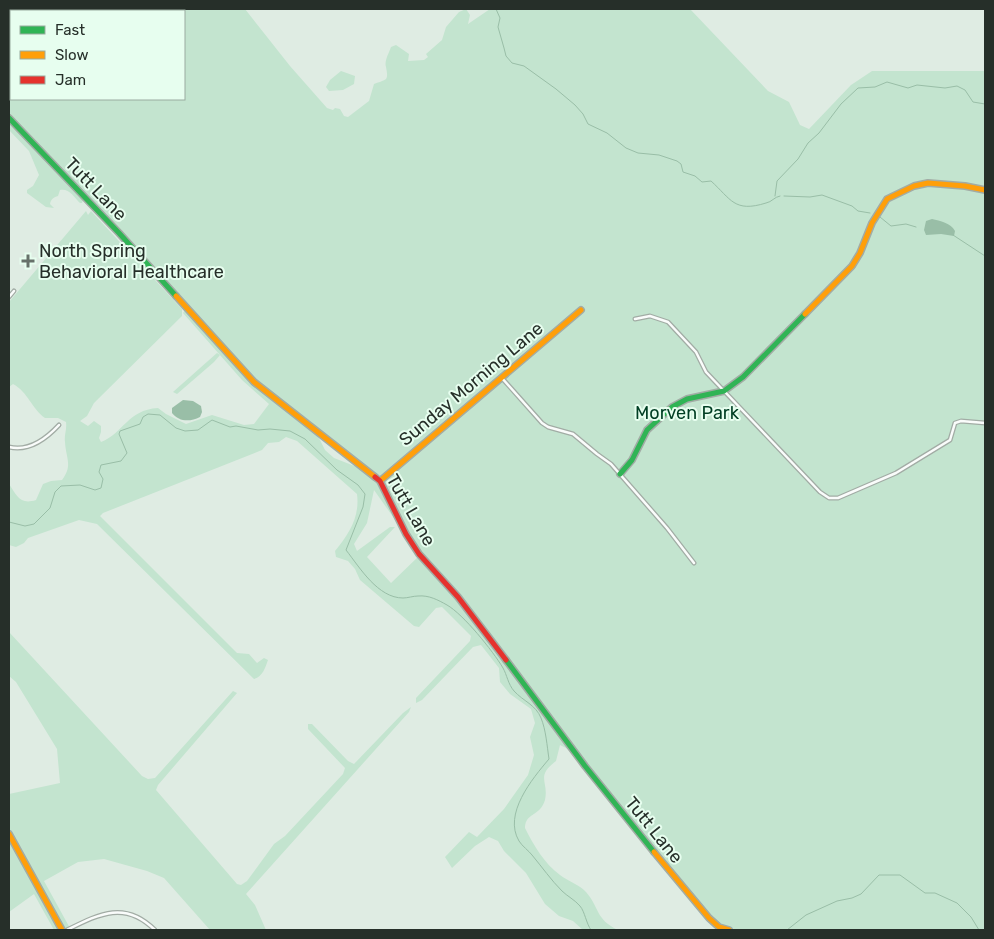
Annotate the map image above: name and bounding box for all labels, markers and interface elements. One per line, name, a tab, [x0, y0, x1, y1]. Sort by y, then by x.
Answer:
legend	[10, 10, 185, 100]
text: Fast	[55, 21, 85, 39]
text: Slow	[55, 46, 88, 64]
text: Jam	[55, 71, 86, 89]
street label: Tutt Lane	[61, 153, 131, 225]
place label: North Spring Behavioral Healthcare	[39, 240, 224, 283]
marker: North Spring Behavioral Healthcare	[21, 254, 35, 268]
street label: Sunday Morning Lane	[395, 317, 547, 451]
park label: Morven Park	[635, 402, 740, 424]
street label: Tutt Lane	[382, 470, 440, 550]
street label: Tutt Lane	[620, 792, 688, 868]

